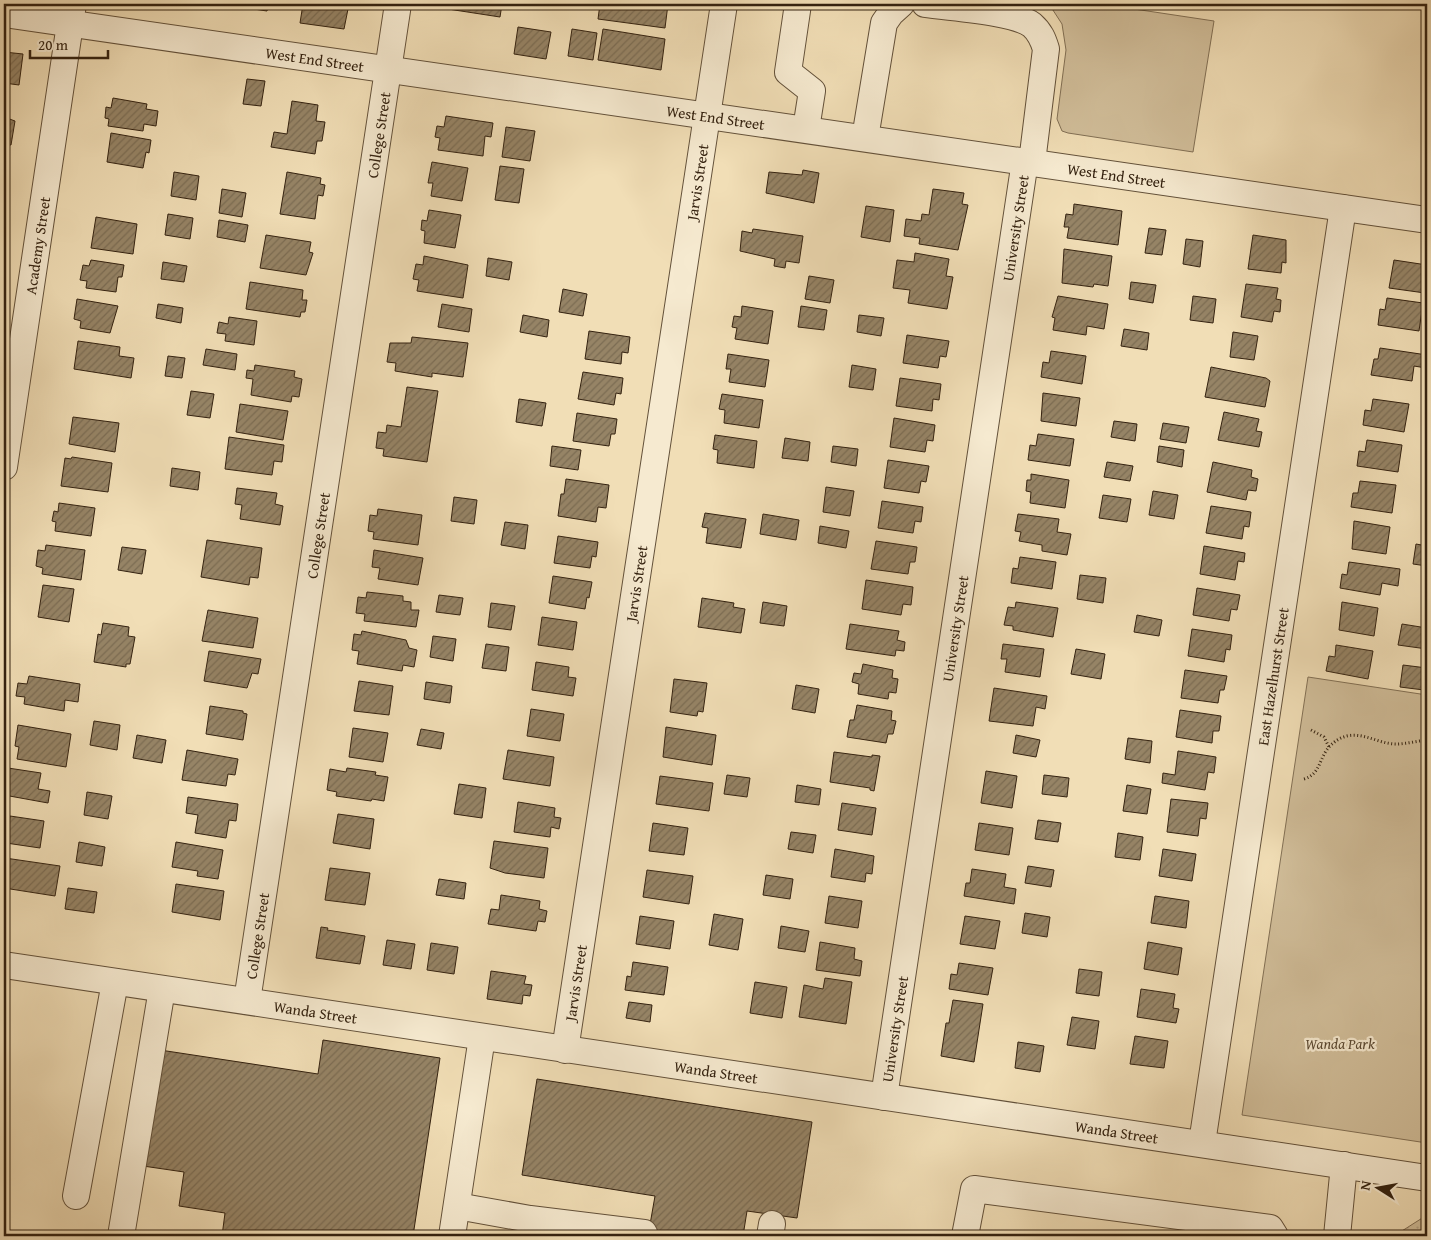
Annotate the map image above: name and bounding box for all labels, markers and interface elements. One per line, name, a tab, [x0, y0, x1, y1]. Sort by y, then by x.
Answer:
scale bar	[30, 28, 108, 60]
text: 20 m	[38, 34, 69, 55]
street label: West End Street	[264, 41, 366, 77]
street label: College Street	[361, 90, 395, 180]
street label: West End Street	[665, 100, 767, 135]
street label: Jarvis Street	[680, 142, 713, 224]
street label: West End Street	[1066, 158, 1168, 193]
street label: University Street	[997, 173, 1033, 282]
street label: Academy Street	[19, 194, 55, 296]
street label: College Street	[301, 490, 335, 580]
street label: Jarvis Street	[619, 543, 652, 625]
street label: University Street	[936, 573, 973, 683]
street label: East Hazelhurst Street	[1252, 605, 1293, 747]
street label: College Street	[240, 890, 274, 980]
street label: Jarvis Street	[559, 942, 591, 1024]
street label: University Street	[876, 974, 913, 1083]
street label: Wanda Street	[272, 995, 359, 1028]
park label: Wanda Park	[1305, 1033, 1375, 1054]
street label: Wanda Street	[673, 1055, 760, 1088]
street label: Wanda Street	[1073, 1115, 1160, 1148]
north arrow	[1354, 1162, 1404, 1212]
text: N	[1355, 1178, 1376, 1192]

